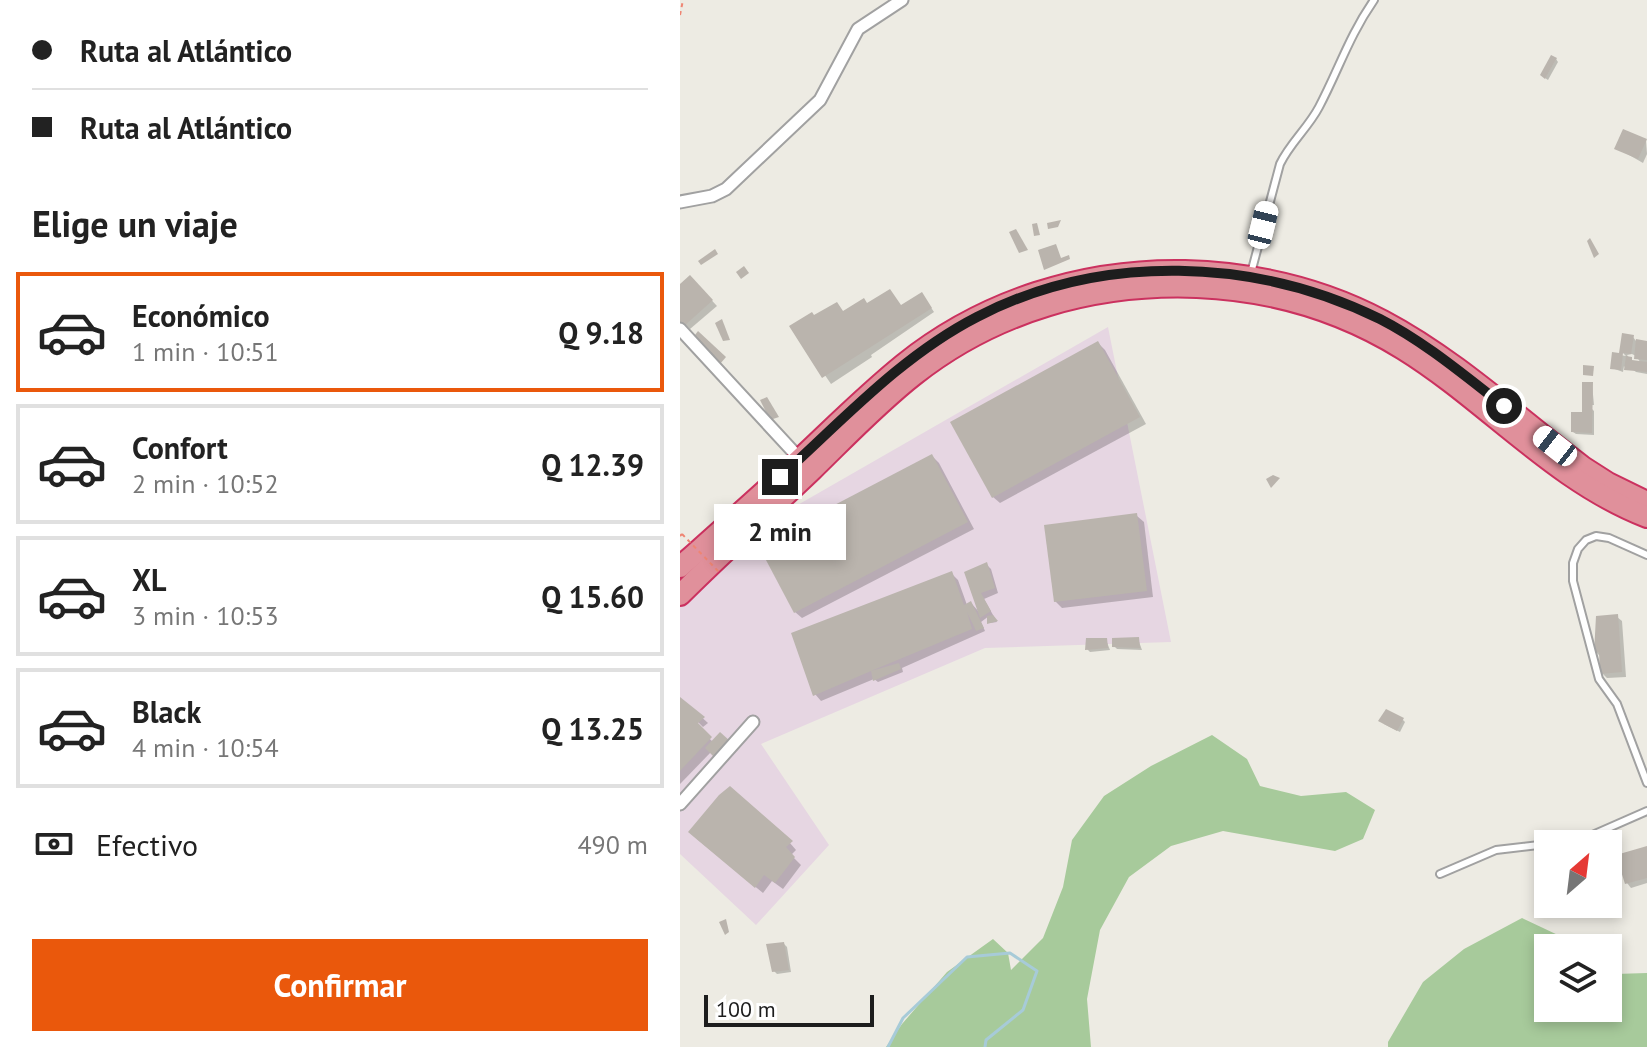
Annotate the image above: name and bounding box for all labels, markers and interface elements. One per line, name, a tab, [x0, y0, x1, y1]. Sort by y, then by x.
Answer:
text: Ruta al Atlántico	[80, 31, 292, 70]
text: Ruta al Atlántico	[80, 108, 292, 147]
car	[1246, 199, 1280, 251]
text: Elige un viaje	[32, 200, 238, 247]
icon: car	[36, 296, 108, 368]
text: Económico	[132, 296, 270, 335]
text: Q 9.18	[558, 313, 644, 352]
text: 1 min · 10:51	[132, 335, 279, 368]
route start	[1486, 388, 1522, 424]
car	[1529, 422, 1581, 470]
icon: car	[36, 428, 108, 500]
text: Confort	[132, 428, 228, 467]
text: Q 12.39	[541, 445, 644, 484]
route end	[762, 459, 798, 495]
text: 2 min · 10:52	[132, 467, 279, 500]
callout: 2 min	[714, 505, 846, 561]
text: 2 min	[748, 515, 812, 548]
icon: car	[36, 560, 108, 632]
text: XL	[132, 560, 166, 599]
text: Q 15.60	[541, 577, 644, 616]
text: 3 min · 10:53	[132, 599, 279, 632]
icon: car	[36, 692, 108, 764]
text: Black	[132, 692, 201, 731]
text: Q 13.25	[541, 709, 644, 748]
text: 4 min · 10:54	[132, 731, 279, 764]
icon: cash	[32, 822, 76, 866]
text: Efectivo	[96, 825, 198, 864]
text: 490 m	[577, 828, 648, 861]
north arrow	[1534, 830, 1622, 918]
map controls	[1534, 830, 1622, 1022]
button: layers	[1534, 934, 1622, 1022]
button: Confirmar	[32, 939, 648, 1031]
scale bar	[704, 991, 874, 1027]
text: 100 m	[716, 995, 776, 1023]

